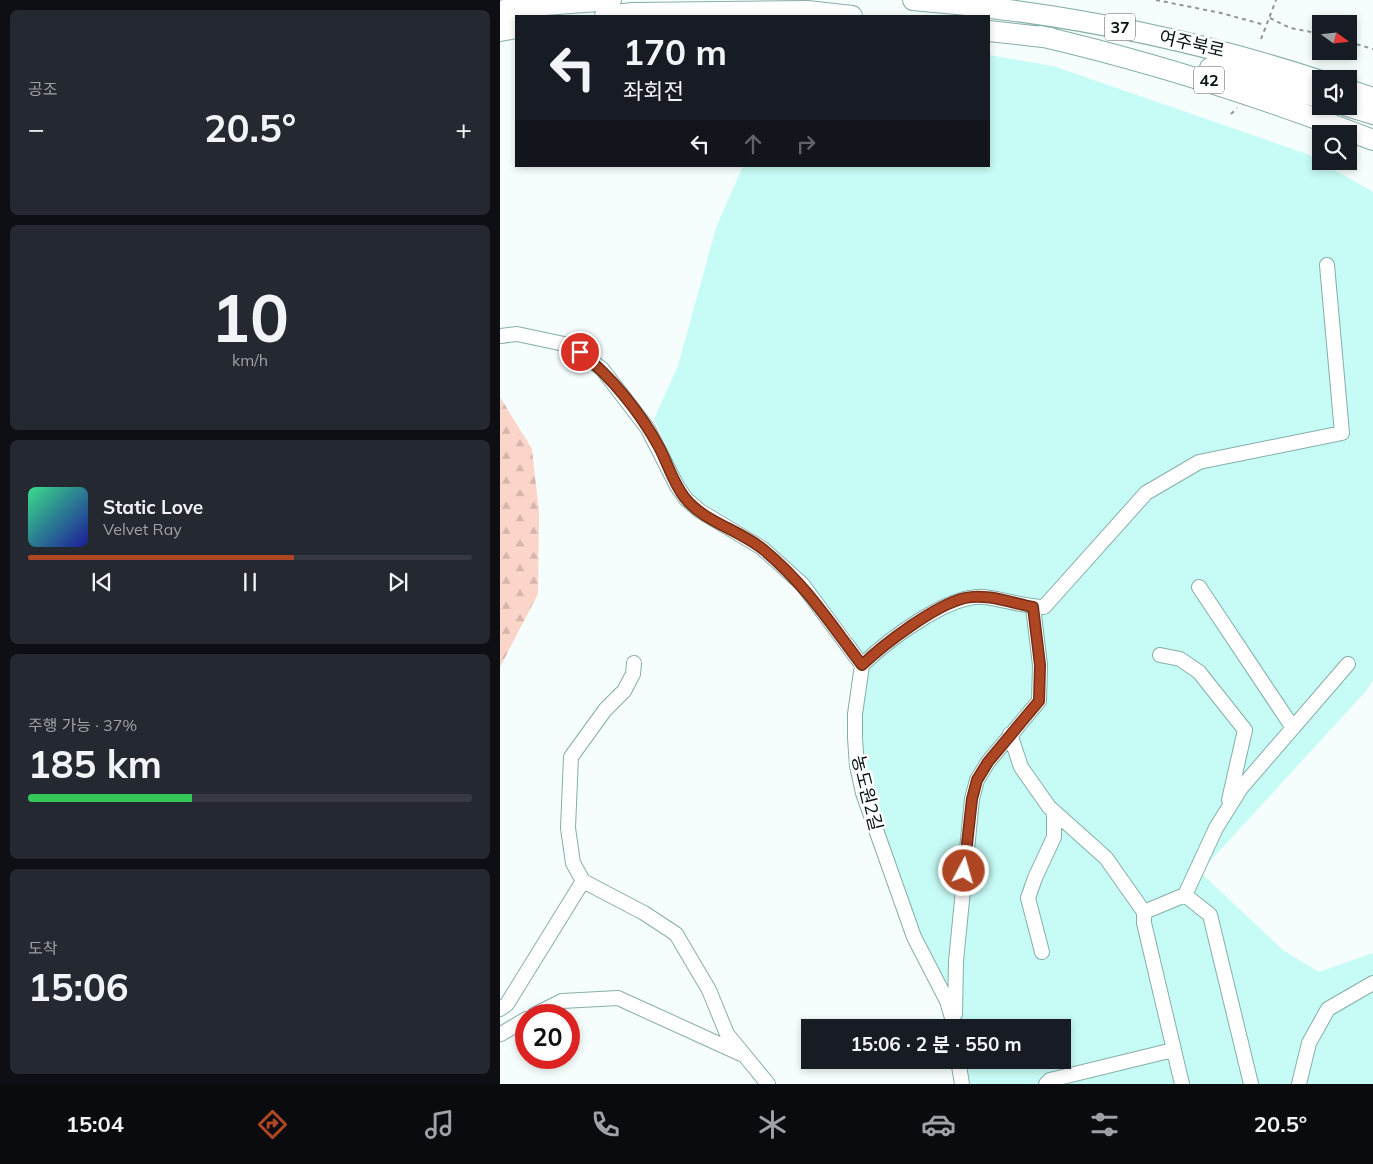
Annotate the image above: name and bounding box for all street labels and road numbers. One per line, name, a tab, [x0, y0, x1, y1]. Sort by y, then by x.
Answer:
road number: 37	[1105, 14, 1135, 41]
street label: 여주북로	[1157, 25, 1227, 62]
road number: 42	[1194, 66, 1224, 94]
street label: 농도원2길	[847, 753, 888, 833]

